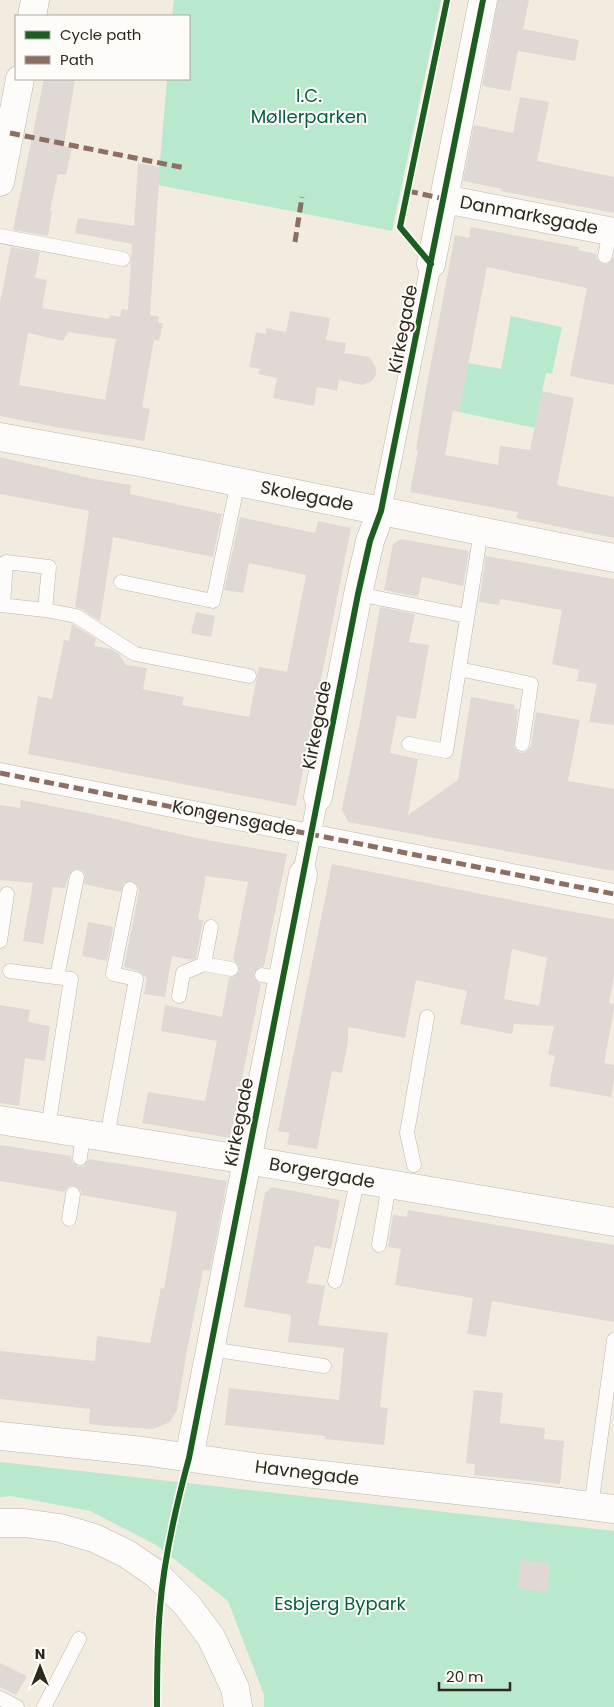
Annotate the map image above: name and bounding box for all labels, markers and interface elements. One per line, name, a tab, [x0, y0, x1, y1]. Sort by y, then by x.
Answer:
legend	[15, 15, 190, 80]
text: Cycle path	[60, 24, 141, 45]
text: Path	[60, 49, 94, 70]
park label: I.C. Møllerparken	[251, 83, 367, 129]
street label: Danmarksgade	[458, 189, 600, 240]
street label: Kirkegade	[382, 282, 423, 375]
street label: Skolegade	[258, 474, 356, 517]
street label: Kirkegade	[296, 678, 337, 771]
street label: Kongensgade	[170, 793, 298, 842]
street label: Kirkegade	[218, 1075, 259, 1168]
street label: Borgergade	[267, 1151, 377, 1194]
street label: Havnegade	[253, 1454, 361, 1491]
park label: Esbjerg Bypark	[274, 1591, 407, 1616]
north arrow	[15, 1642, 65, 1692]
text: N	[35, 1644, 45, 1664]
scale bar	[439, 1660, 510, 1692]
text: 20 m	[446, 1666, 484, 1687]

